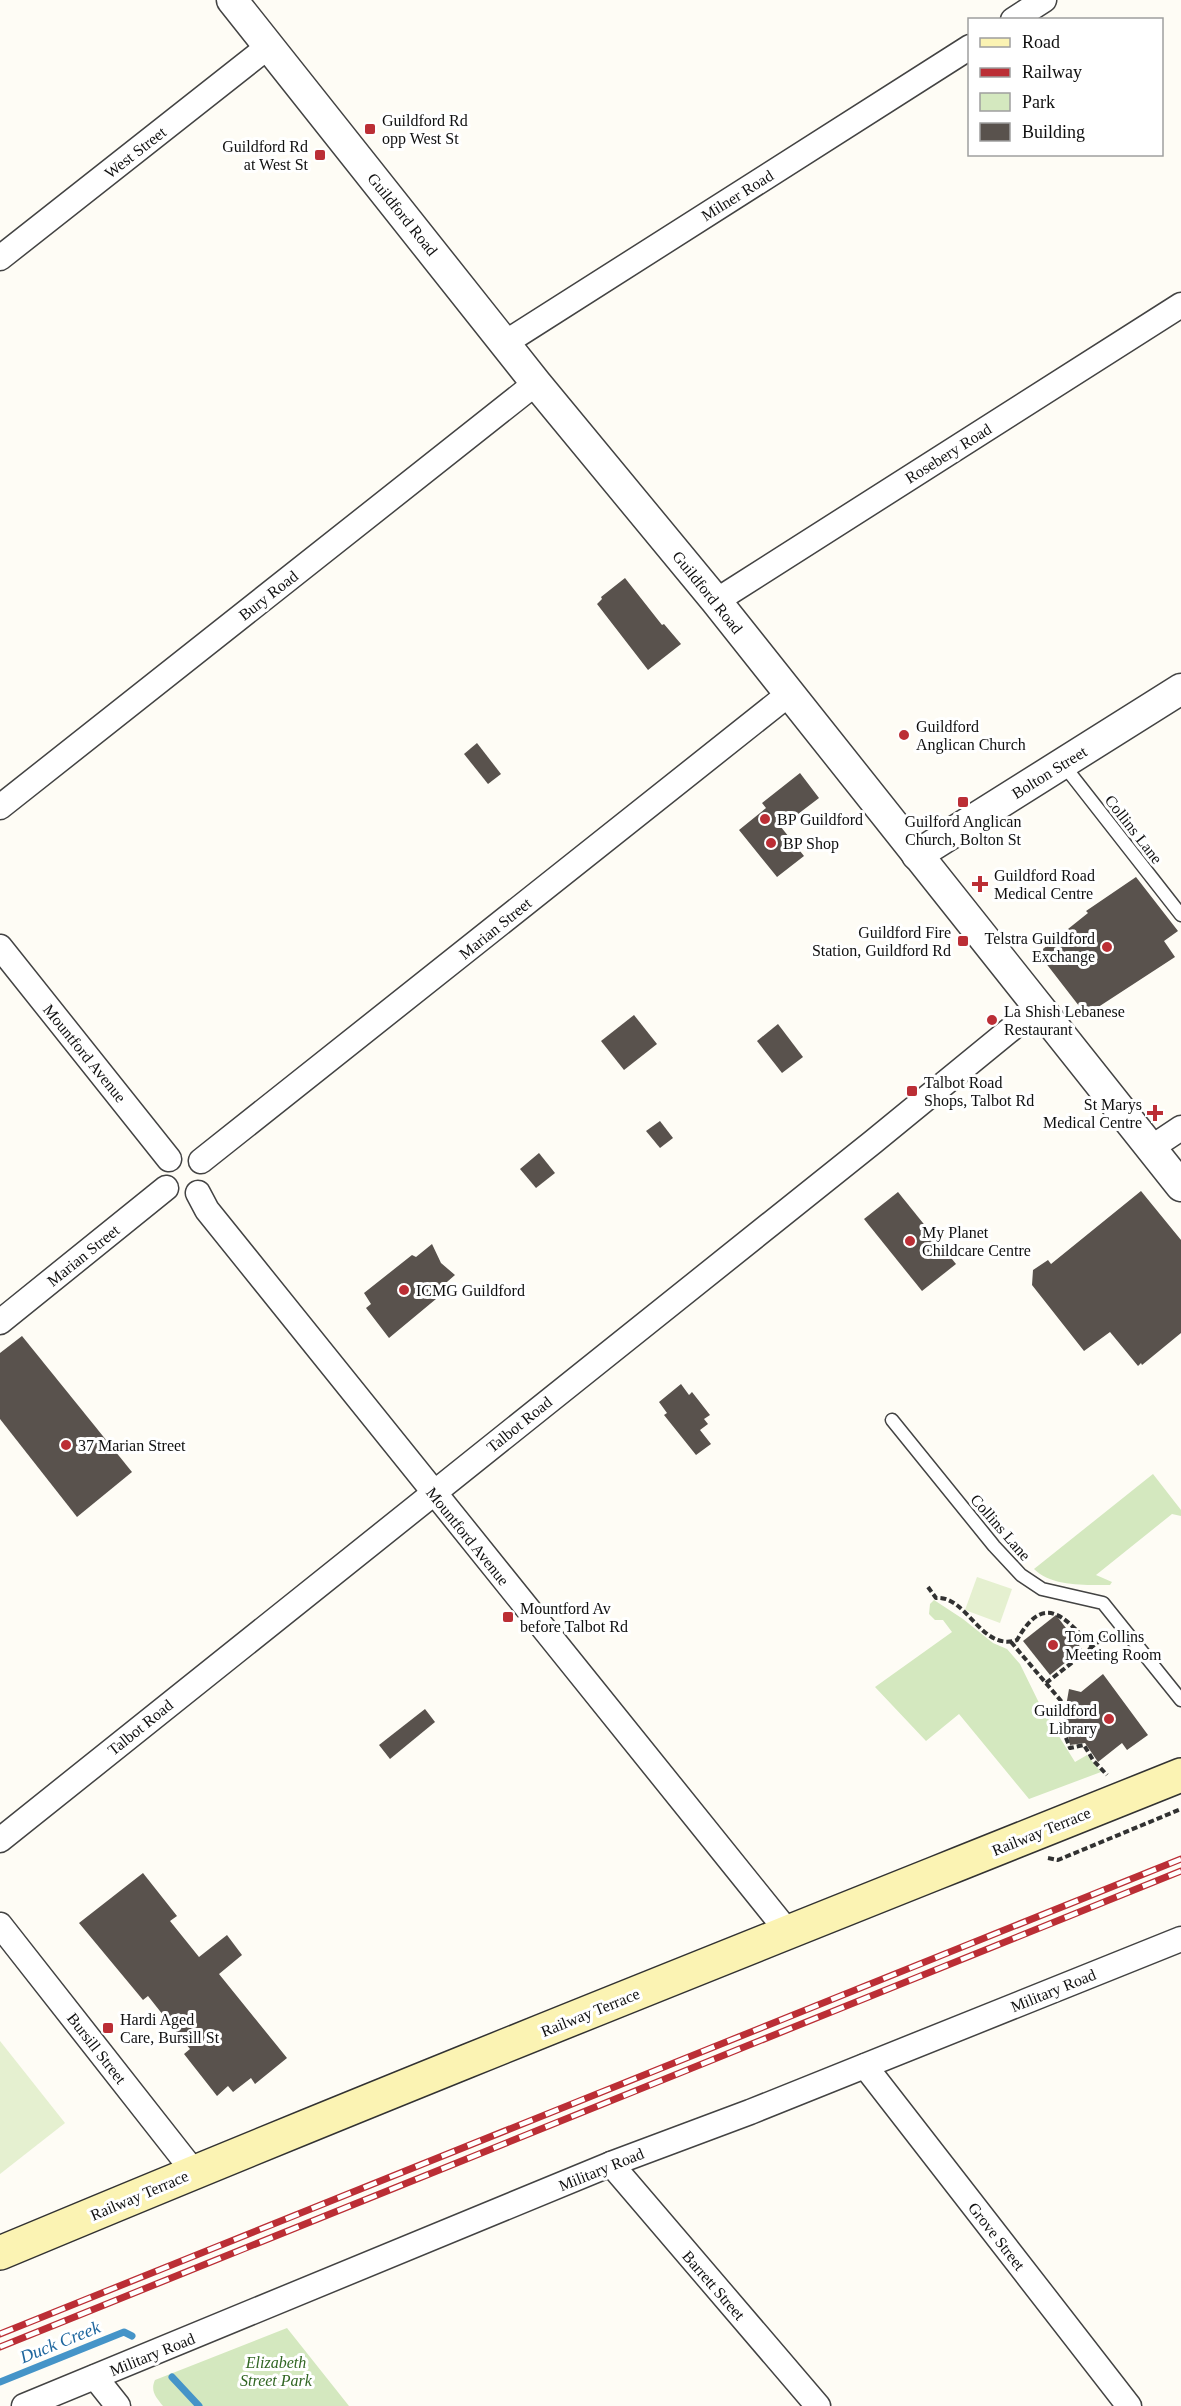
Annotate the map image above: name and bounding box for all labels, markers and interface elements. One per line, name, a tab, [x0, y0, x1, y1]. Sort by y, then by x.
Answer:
legend	[968, 18, 1163, 156]
text: Road	[1022, 32, 1060, 52]
text: Railway	[1022, 62, 1082, 82]
text: Park	[1022, 92, 1055, 112]
place label: Guildford Rd opp West St	[382, 112, 468, 148]
marker: Guildford Rd opp West St	[363, 122, 377, 136]
text: Building	[1022, 122, 1085, 142]
street label: West Street	[101, 123, 170, 182]
place label: Guildford Rd at West St	[222, 138, 309, 173]
marker: Guildford Rd at West St	[313, 148, 327, 162]
street label: Milner Road	[698, 167, 776, 224]
street label: Guildford Road	[364, 170, 441, 259]
street label: Rosebery Road	[902, 420, 995, 488]
street label: Guildford Road	[669, 548, 746, 637]
street label: Bury Road	[236, 567, 302, 624]
place label: Guildford Anglican Church	[916, 718, 1026, 754]
marker: Guildford Anglican Church	[897, 728, 911, 742]
street label: Bolton Street	[1009, 742, 1090, 802]
street label: Collins Lane	[1102, 792, 1166, 867]
marker: Guilford Anglican Church, Bolton St	[956, 795, 970, 809]
place label: BP Guildford	[777, 811, 863, 828]
marker: BP Guildford	[758, 812, 772, 826]
place label: Guilford Anglican Church, Bolton St	[905, 813, 1022, 848]
place label: BP Shop	[783, 835, 839, 853]
marker: BP Shop	[764, 836, 778, 850]
place label: Guildford Road Medical Centre	[994, 867, 1095, 902]
marker: Guildford Road Medical Centre	[971, 875, 989, 893]
street label: Marian Street	[456, 894, 535, 963]
place label: Guildford Fire Station, Guildford Rd	[812, 924, 951, 959]
place label: Telstra Guildford Exchange	[985, 930, 1095, 966]
marker: Guildford Fire Station, Guildford Rd	[956, 934, 970, 948]
marker: Telstra Guildford Exchange	[1100, 940, 1114, 954]
street label: Mountford Avenue	[40, 1001, 129, 1106]
place label: La Shish Lebanese Restaurant	[1004, 1003, 1125, 1038]
marker: La Shish Lebanese Restaurant	[985, 1013, 999, 1027]
place label: Talbot Road Shops, Talbot Rd	[924, 1074, 1034, 1110]
marker: Talbot Road Shops, Talbot Rd	[905, 1084, 919, 1098]
place label: St Marys Medical Centre	[1043, 1096, 1142, 1131]
marker: St Marys Medical Centre	[1146, 1104, 1164, 1122]
street label: Marian Street	[44, 1221, 123, 1290]
place label: My Planet Childcare Centre	[922, 1224, 1031, 1259]
marker: My Planet Childcare Centre	[903, 1234, 917, 1248]
place label: ICMG Guildford	[416, 1282, 525, 1299]
marker: ICMG Guildford	[397, 1283, 411, 1297]
street label: Talbot Road	[483, 1393, 555, 1456]
place label: 37 Marian Street	[78, 1437, 186, 1454]
marker: 37 Marian Street	[59, 1438, 73, 1452]
street label: Mountford Avenue	[423, 1484, 512, 1589]
street label: Collins Lane	[967, 1491, 1034, 1564]
place label: Mountford Av before Talbot Rd	[520, 1600, 628, 1635]
marker: Mountford Av before Talbot Rd	[501, 1610, 515, 1624]
place label: Tom Collins Meeting Room	[1065, 1628, 1162, 1664]
marker: Tom Collins Meeting Room	[1046, 1638, 1060, 1652]
street label: Talbot Road	[104, 1696, 176, 1759]
place label: Guildford Library	[1034, 1702, 1097, 1738]
marker: Guildford Library	[1102, 1712, 1116, 1726]
street label: Railway Terrace	[989, 1804, 1093, 1860]
street label: Military Road	[1008, 1966, 1099, 2016]
street label: Railway Terrace	[538, 1985, 642, 2041]
street label: Bursill Street	[64, 2010, 130, 2087]
place label: Hardi Aged Care, Bursill St	[120, 2011, 220, 2046]
marker: Hardi Aged Care, Bursill St	[101, 2021, 115, 2035]
street label: Military Road	[556, 2145, 647, 2195]
street label: Railway Terrace	[88, 2167, 191, 2225]
street label: Grove Street	[965, 2199, 1029, 2274]
street label: Barrett Street	[679, 2247, 749, 2324]
water label: Duck Creek	[16, 2316, 104, 2368]
street label: Military Road	[107, 2330, 198, 2380]
park label: Elizabeth Street Park	[240, 2354, 313, 2389]

